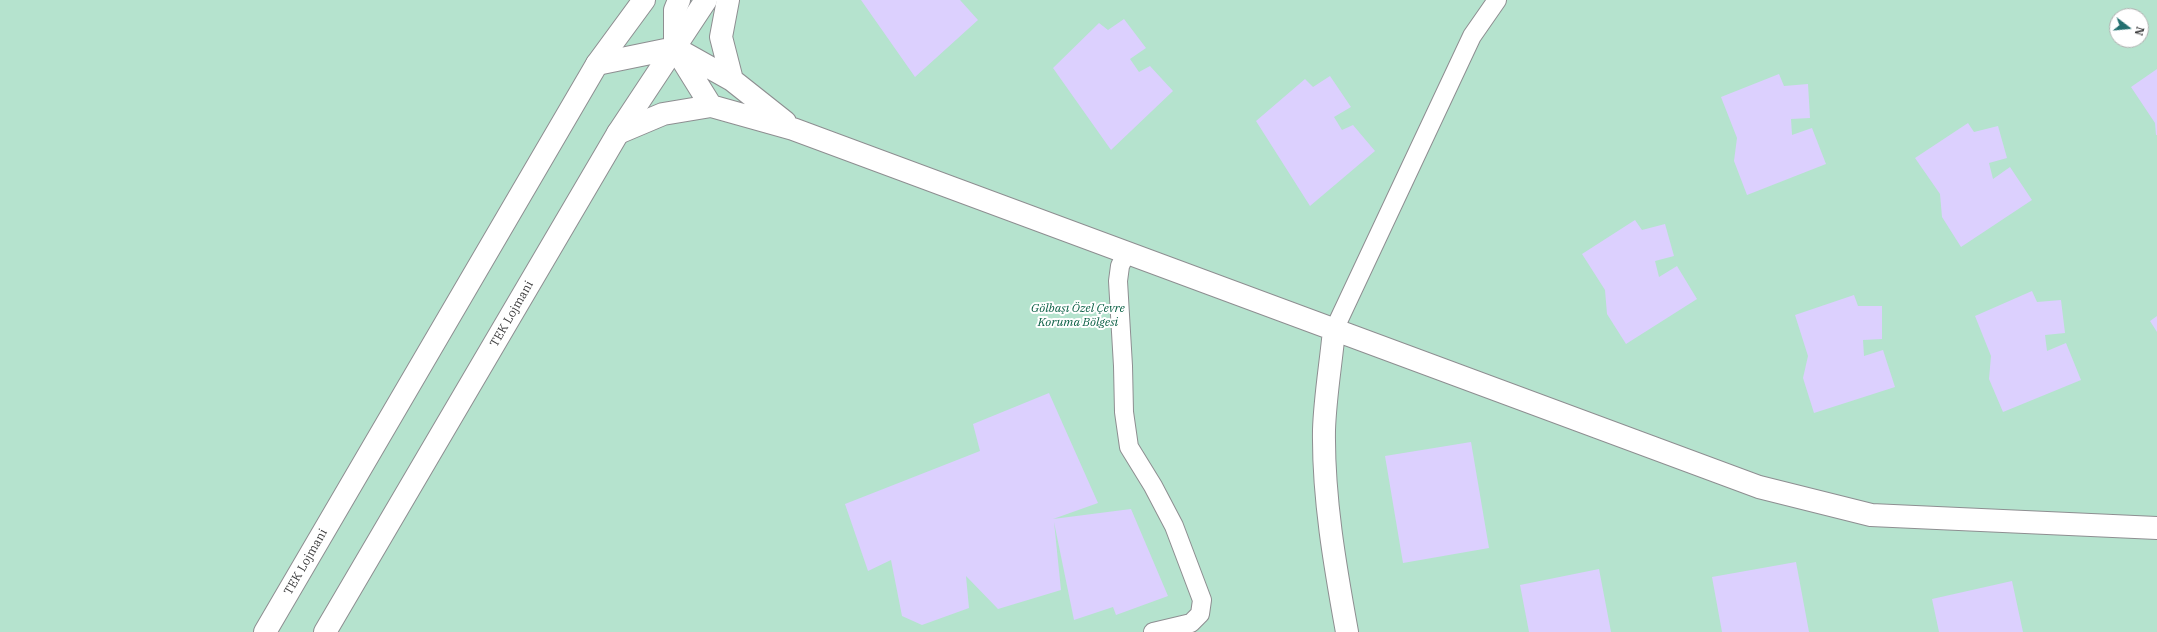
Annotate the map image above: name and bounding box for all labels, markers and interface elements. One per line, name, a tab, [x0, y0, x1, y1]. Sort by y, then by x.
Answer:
north arrow	[2109, 8, 2149, 48]
text: N	[2132, 25, 2148, 37]
street label: TEK Lojmani	[487, 278, 537, 350]
park label: Gölbaşı Özel Çevre Koruma Bölgesi	[1031, 302, 1125, 330]
street label: TEK Lojmani	[281, 526, 331, 598]

